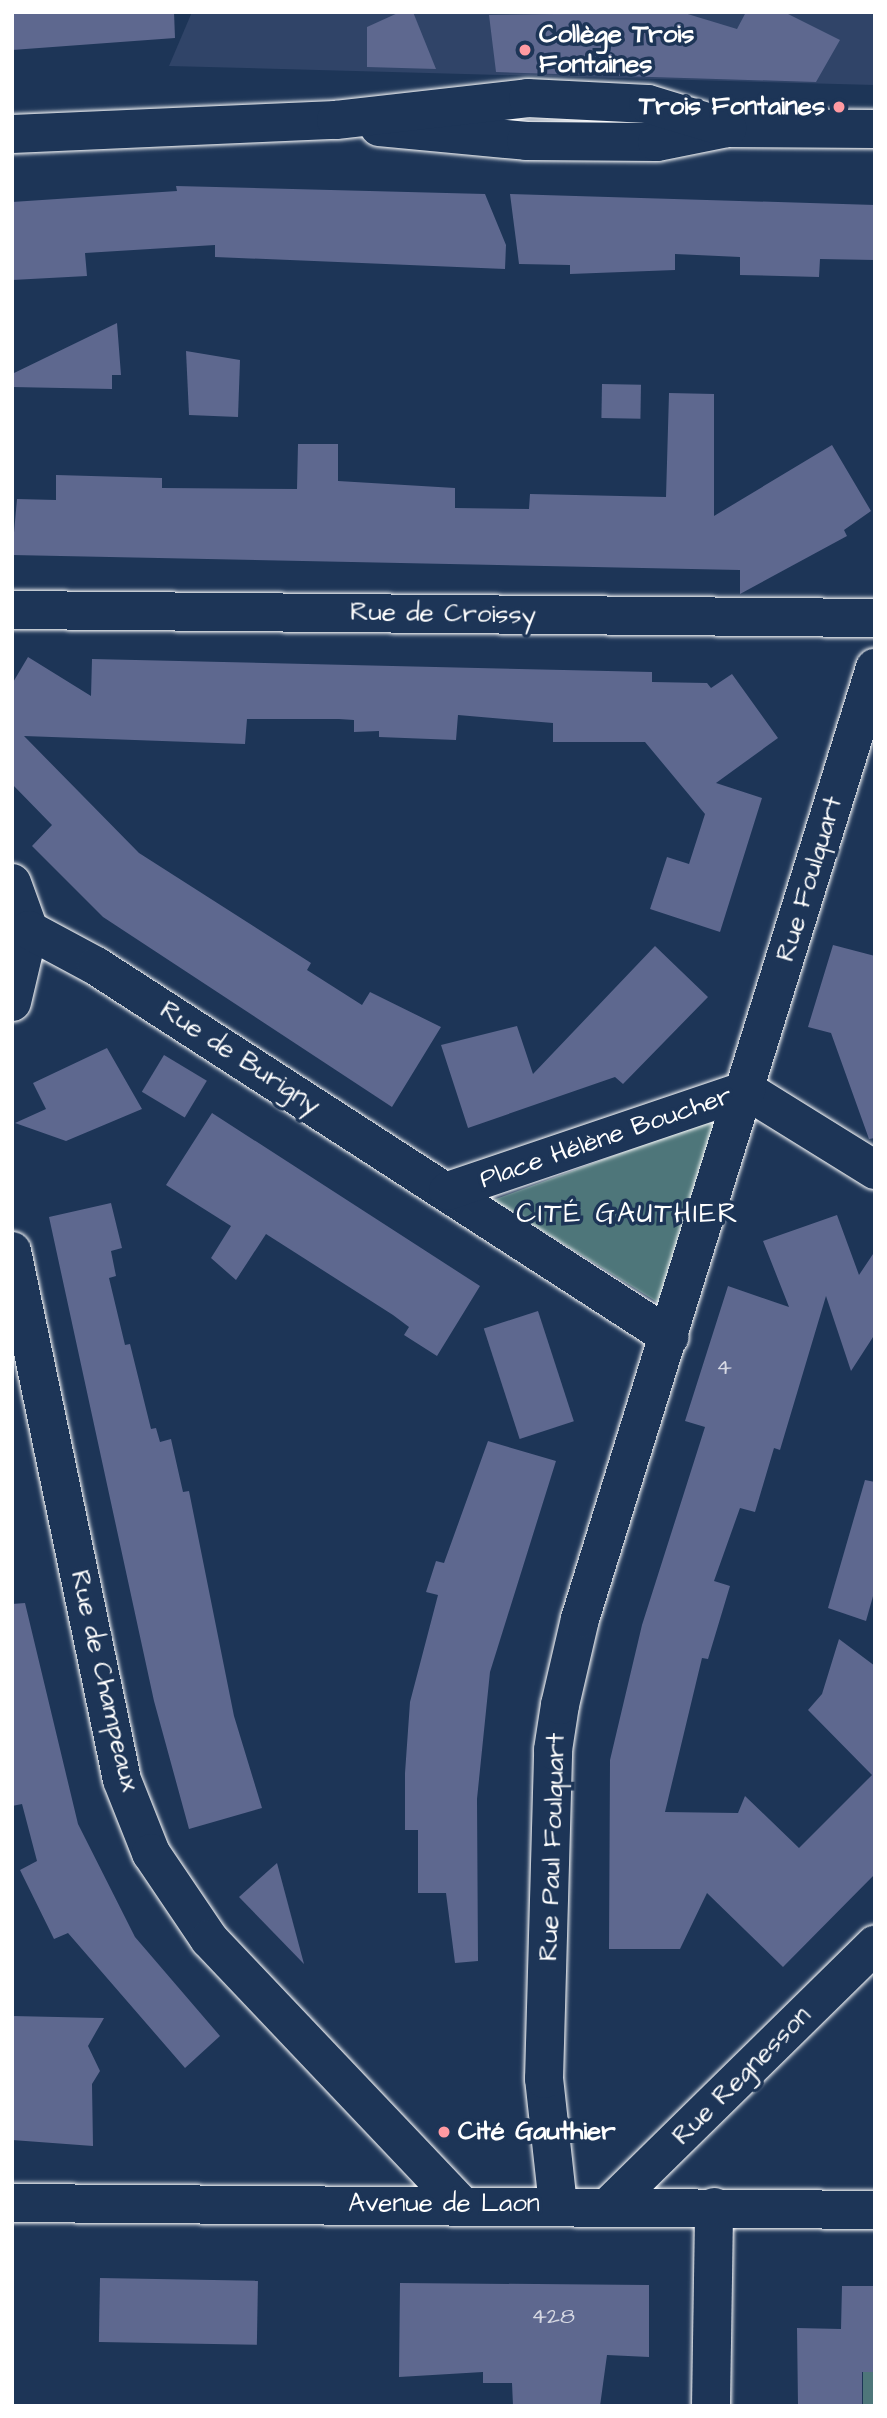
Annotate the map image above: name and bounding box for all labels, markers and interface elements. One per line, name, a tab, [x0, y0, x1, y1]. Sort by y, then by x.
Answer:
place label: Collège Trois Fontaines	[539, 19, 694, 80]
marker: Collège Trois Fontaines	[517, 42, 533, 58]
place label: Trois Fontaines	[639, 91, 825, 123]
marker: Trois Fontaines	[831, 99, 847, 115]
street label: Rue de Croissy	[350, 597, 536, 631]
street label: Rue Foulquart	[770, 793, 850, 965]
street label: Rue de Burigny	[154, 995, 326, 1121]
street label: Place Hélène Boucher	[476, 1080, 736, 1196]
district label: CITÉ GAUTHIER	[518, 1197, 738, 1231]
house number: 4	[716, 1353, 732, 1381]
street label: Rue de Champeaux	[63, 1567, 145, 1795]
street label: Rue Paul Foulquart	[533, 1732, 573, 1962]
street label: Rue Regnesson	[666, 2000, 818, 2152]
place label: Cité Gauthier	[458, 2116, 615, 2148]
marker: Cité Gauthier	[436, 2124, 452, 2140]
street label: Avenue de Laon	[348, 2188, 540, 2220]
house number: 428	[531, 2302, 575, 2330]

